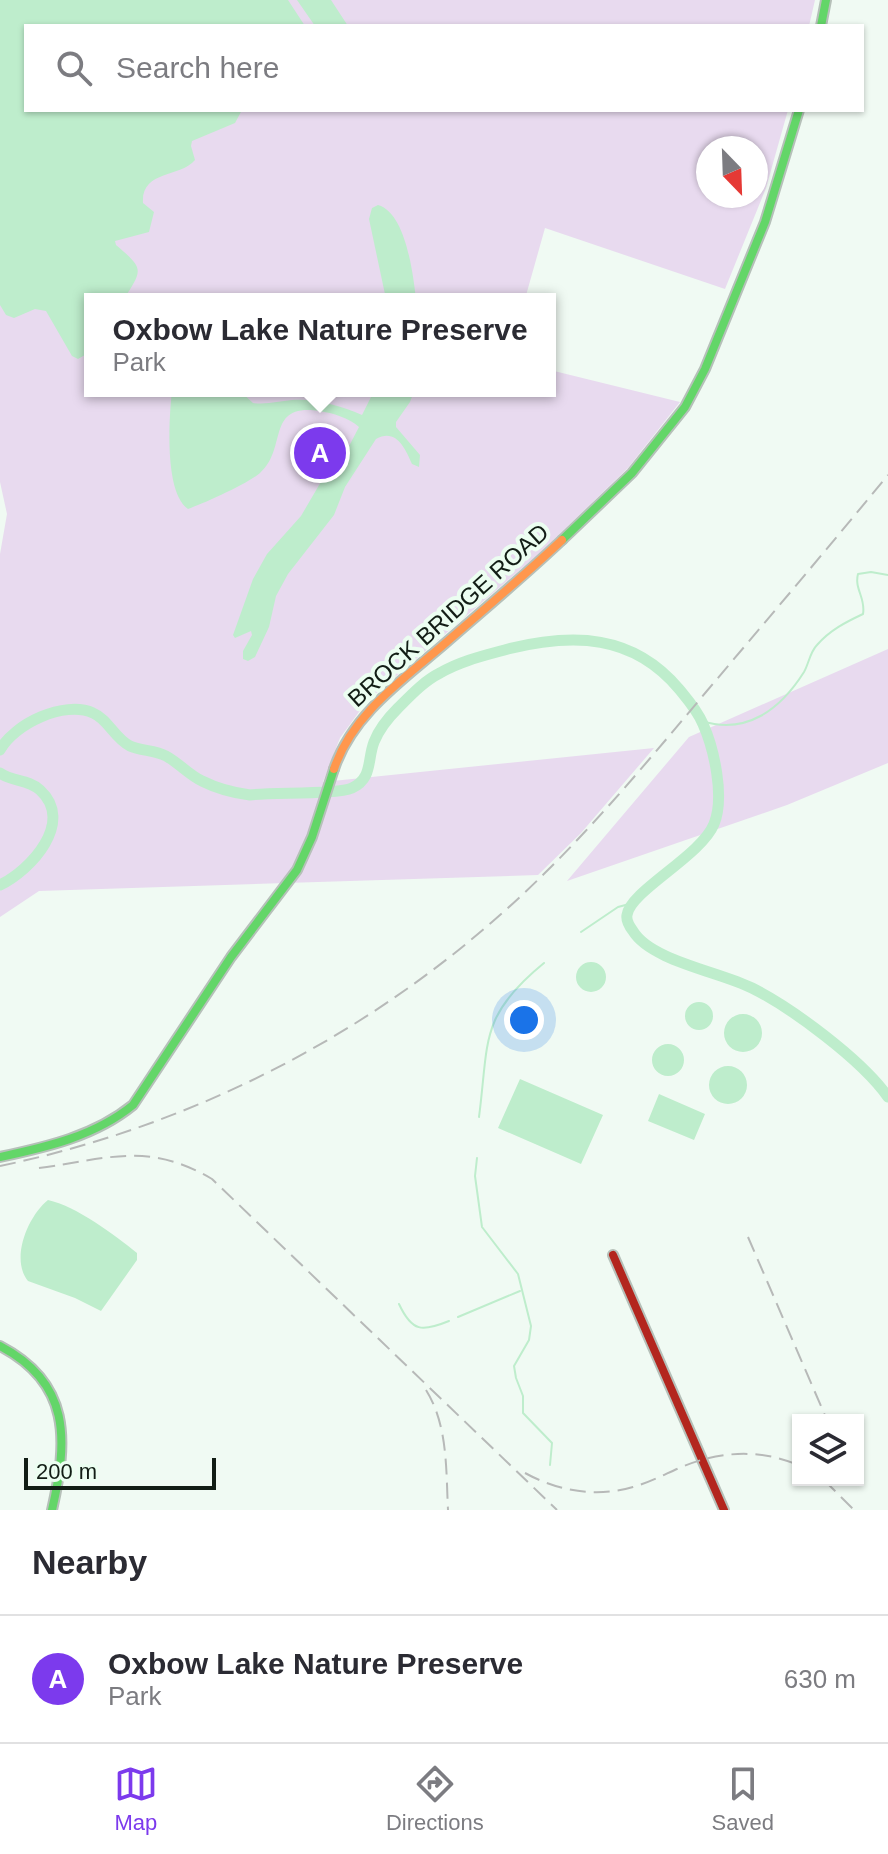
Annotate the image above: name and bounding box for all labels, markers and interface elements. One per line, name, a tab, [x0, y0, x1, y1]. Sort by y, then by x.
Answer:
search box	[24, 24, 864, 112]
icon: search	[52, 46, 96, 90]
text: Search here	[116, 51, 279, 84]
north arrow	[696, 136, 768, 208]
popup	[84, 293, 556, 397]
text: Oxbow Lake Nature Preserve	[112, 313, 528, 346]
text: Park	[112, 347, 166, 377]
pin: A	[294, 423, 346, 483]
street label: BROCK BRIDGE ROAD	[342, 518, 554, 712]
your location	[504, 1000, 544, 1040]
map controls	[792, 1414, 864, 1486]
button: layers	[792, 1414, 864, 1486]
scale bar	[24, 1454, 216, 1490]
text: 200 m	[36, 1459, 97, 1484]
text: Nearby	[32, 1543, 147, 1581]
text: Oxbow Lake Nature Preserve	[108, 1647, 523, 1680]
text: A	[49, 1664, 67, 1694]
text: 630 m	[784, 1664, 856, 1694]
text: Park	[108, 1681, 161, 1711]
tab: Map	[114, 1762, 158, 1836]
tab: Directions	[386, 1762, 484, 1836]
tab: Saved	[712, 1762, 774, 1836]

